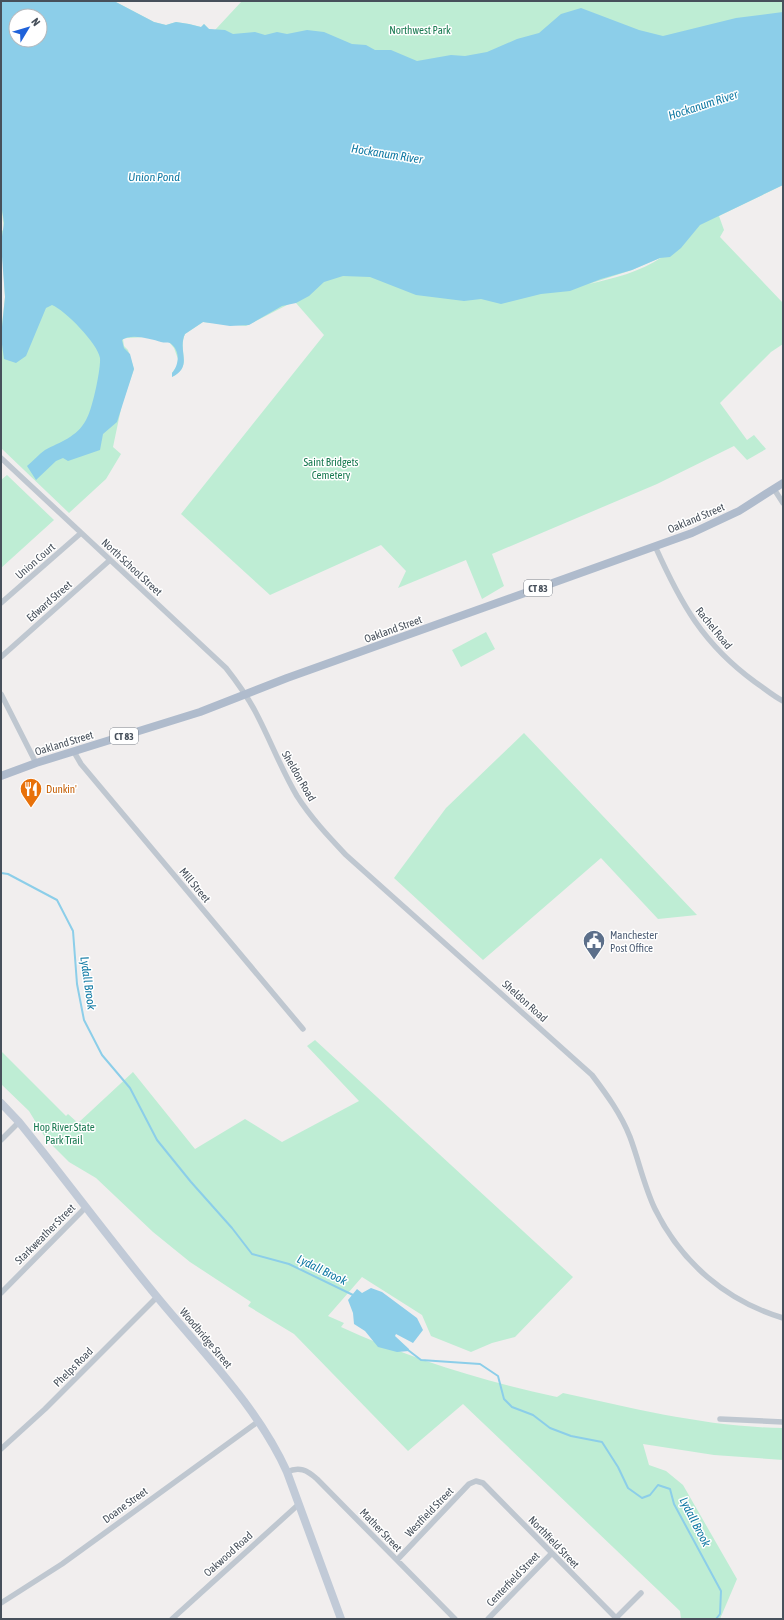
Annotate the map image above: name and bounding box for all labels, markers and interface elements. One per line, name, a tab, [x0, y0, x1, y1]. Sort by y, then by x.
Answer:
north arrow	[8, 8, 48, 48]
text: N	[29, 16, 43, 28]
park label: Northwest Park	[389, 24, 451, 36]
water label: Hockanum River	[667, 87, 740, 123]
water label: Hockanum River	[350, 141, 424, 167]
water label: Union Pond	[128, 170, 180, 184]
park label: Saint Bridgets Cemetery	[303, 456, 359, 481]
street label: Oakland Street	[666, 501, 726, 535]
street label: North School Street	[99, 536, 165, 598]
street label: Union Court	[13, 541, 57, 581]
street label: Edward Street	[24, 578, 74, 624]
road number: CT 83	[524, 580, 552, 596]
street label: Rachel Road	[693, 605, 735, 651]
street label: Oakland Street	[362, 613, 424, 645]
street label: Oakland Street	[33, 728, 95, 758]
road number: CT 83	[110, 728, 138, 744]
street label: Sheldon Road	[280, 749, 318, 803]
restaurant icon: Dunkin'	[18, 776, 44, 809]
place label: Dunkin'	[46, 783, 77, 795]
street label: Mill Street	[177, 865, 213, 905]
public building icon: Manchester Post Office	[581, 928, 607, 961]
place label: Manchester Post Office	[610, 929, 658, 954]
water label: Lydall Brook	[77, 955, 99, 1011]
street label: Sheldon Road	[500, 978, 550, 1024]
park label: Hop River State Park Trail	[33, 1121, 95, 1146]
street label: Starkweather Street	[12, 1201, 78, 1267]
water label: Lydall Brook	[295, 1252, 350, 1288]
street label: Woodbridge Street	[177, 1306, 235, 1370]
street label: Phelps Road	[51, 1345, 95, 1389]
street label: Doane Street	[100, 1485, 150, 1525]
street label: Westfield Street	[402, 1485, 456, 1539]
water label: Lydall Brook	[677, 1495, 714, 1550]
street label: Mather Street	[358, 1506, 404, 1554]
street label: Northfield Street	[526, 1514, 582, 1570]
street label: Oakwood Road	[201, 1529, 255, 1579]
street label: Centerfield Street	[484, 1549, 542, 1609]

